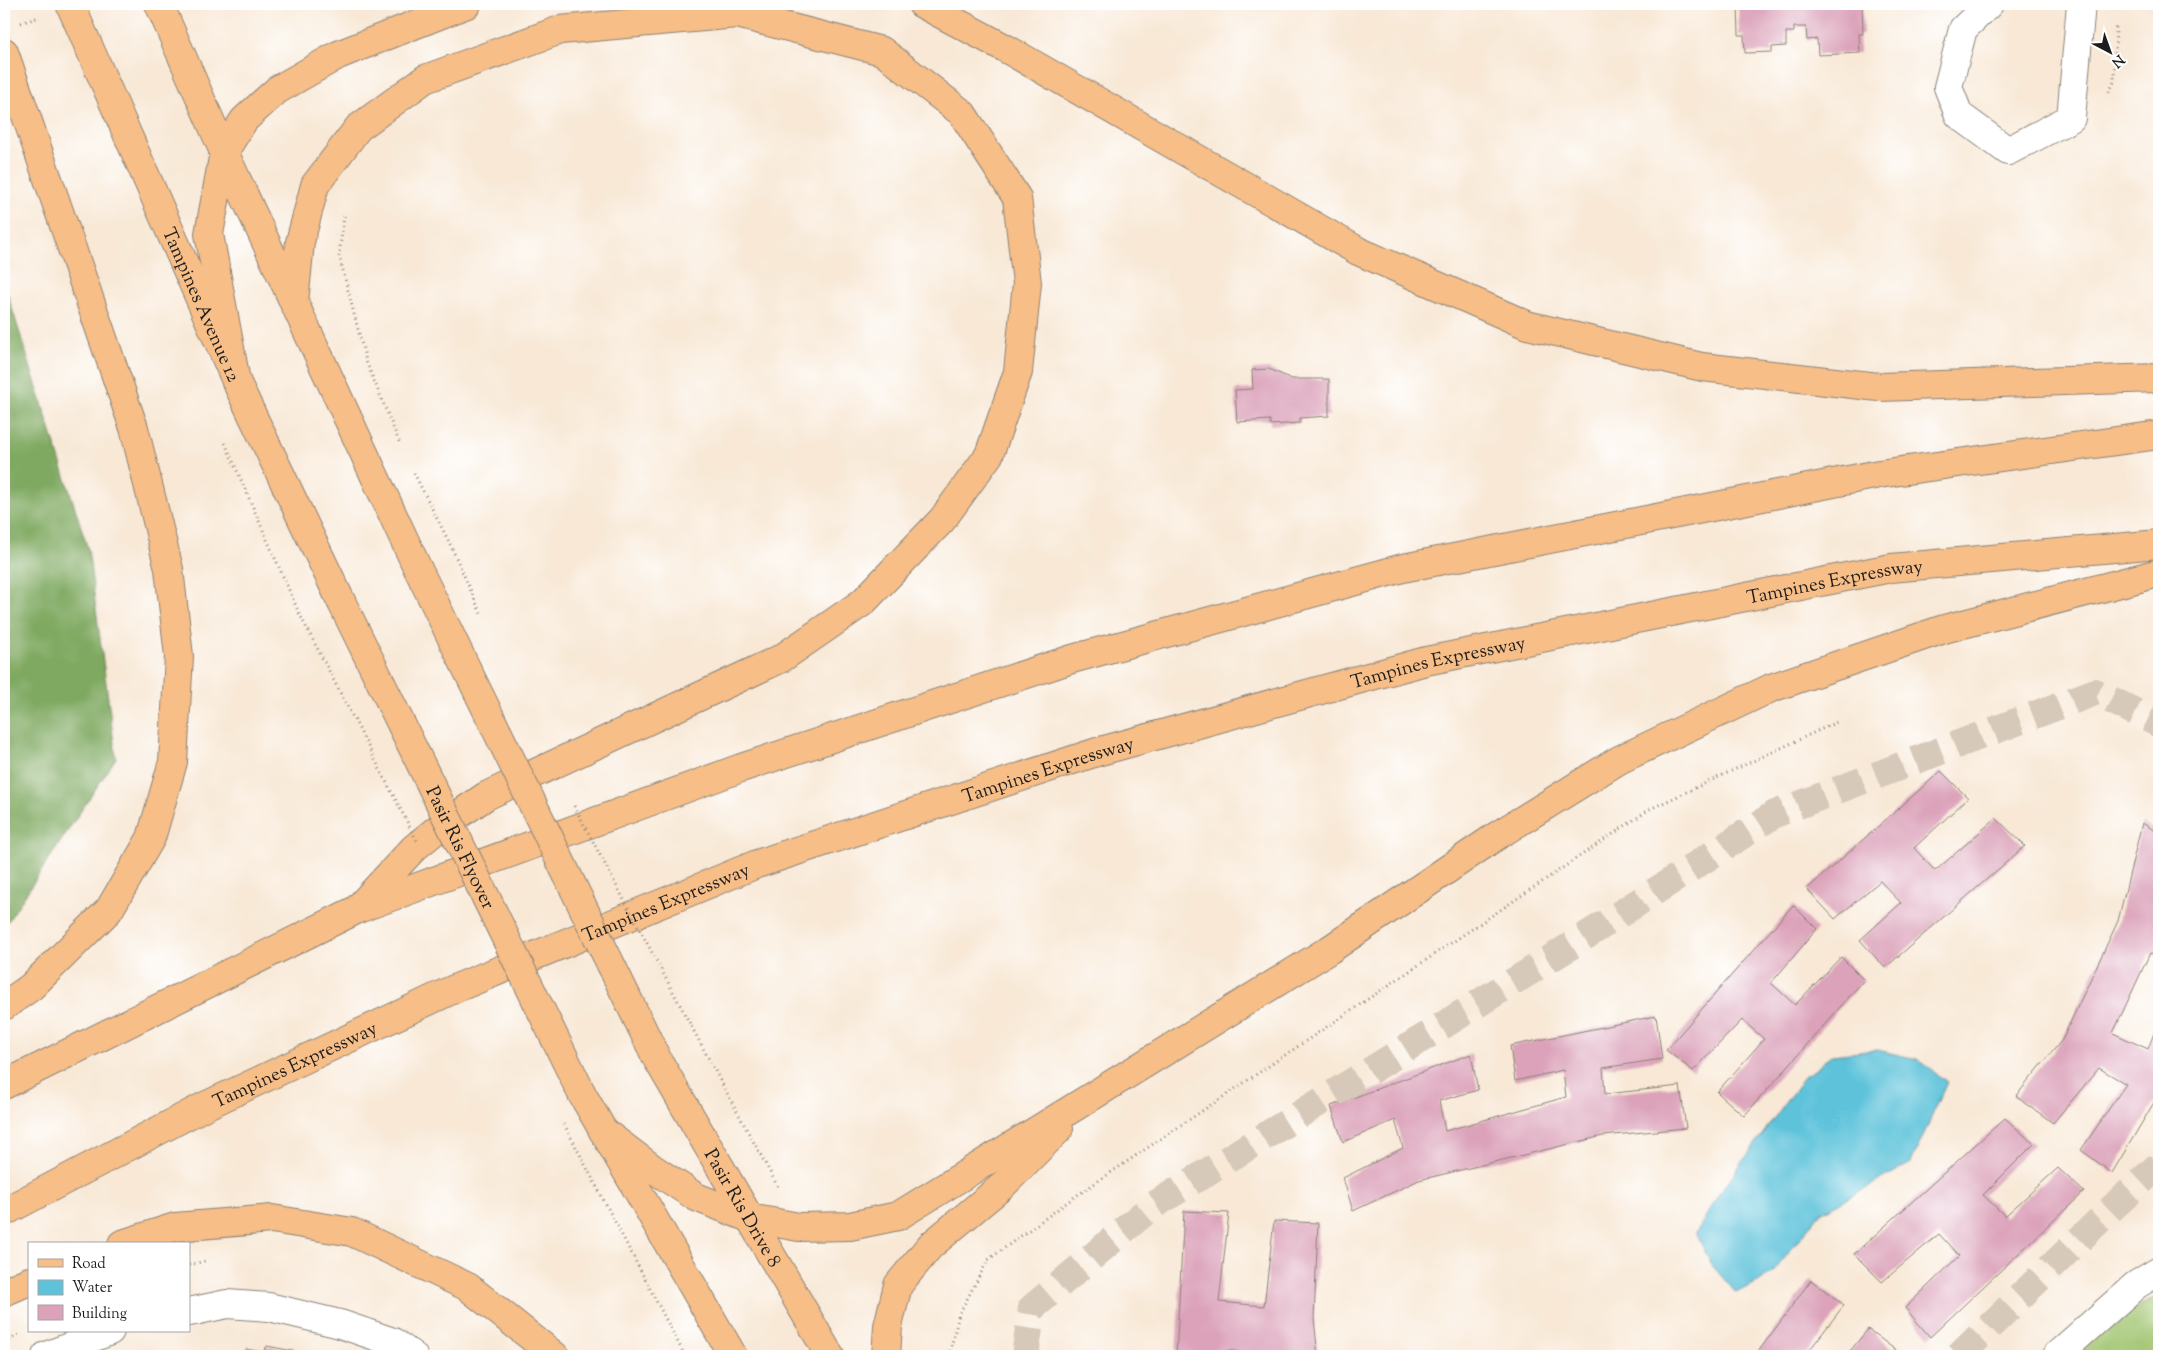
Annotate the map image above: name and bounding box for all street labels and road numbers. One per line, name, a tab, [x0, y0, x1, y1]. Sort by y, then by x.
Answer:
street label: Tampines Avenue 12	[154, 224, 246, 387]
street label: Tampines Expressway	[1745, 554, 1925, 613]
street label: Tampines Expressway	[1348, 630, 1529, 697]
street label: Tampines Expressway	[959, 731, 1138, 811]
street label: Pasir Ris Flyover	[418, 782, 501, 914]
street label: Tampines Expressway	[579, 857, 755, 951]
street label: Tampines Expressway	[209, 1016, 383, 1116]
street label: Pasir Ris Drive 8	[696, 1144, 787, 1273]

